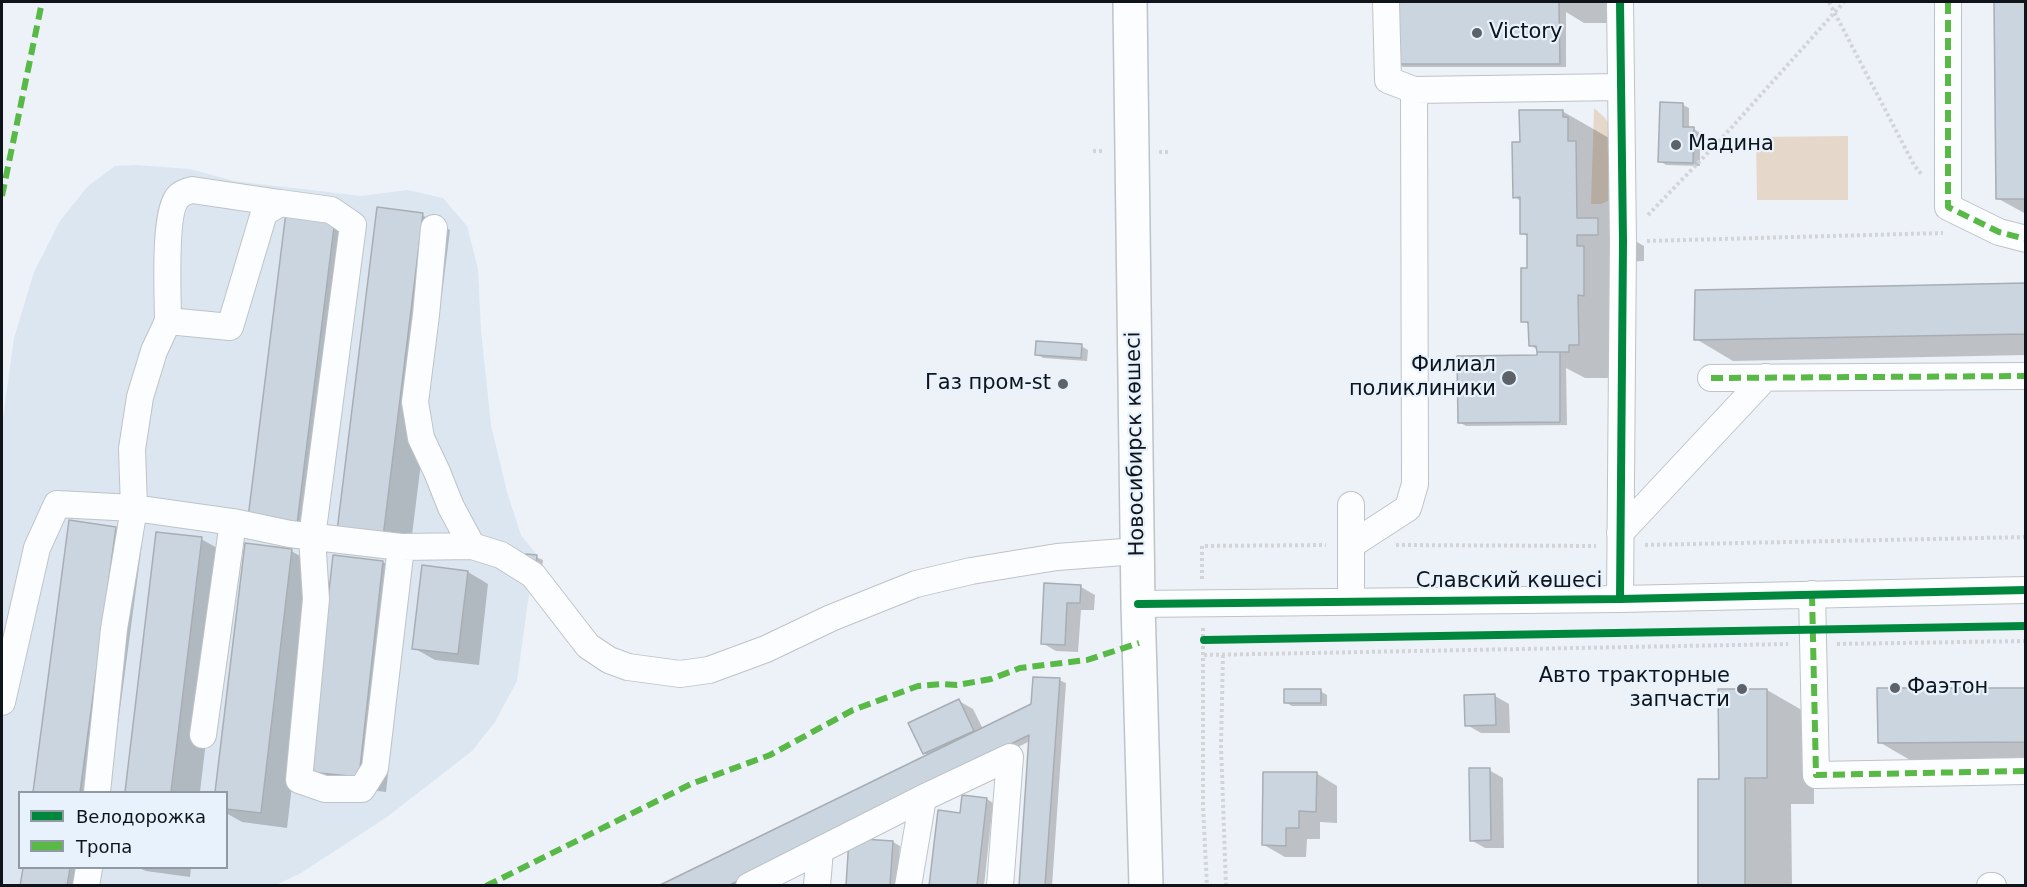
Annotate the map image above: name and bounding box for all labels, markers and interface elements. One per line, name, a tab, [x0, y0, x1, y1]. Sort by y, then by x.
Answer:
place label: Victory	[1489, 20, 1562, 46]
marker: Victory	[1470, 26, 1484, 40]
place label: Мадина	[1688, 132, 1774, 158]
marker: Мадина	[1669, 138, 1683, 152]
street label: Новосибирск көшесі	[1121, 331, 1151, 557]
place label: Филиал поликлиники	[1349, 353, 1496, 403]
marker: Филиал поликлиники	[1500, 369, 1518, 387]
place label: Газ пром-st	[925, 371, 1051, 397]
marker: Газ пром-st	[1056, 377, 1070, 391]
street label: Славский көшесі	[1416, 569, 1602, 595]
place label: Авто тракторные запчасти	[1539, 664, 1730, 714]
place label: Фаэтон	[1907, 675, 1988, 701]
marker: Фаэтон	[1888, 681, 1902, 695]
marker: Авто тракторные запчасти	[1735, 682, 1749, 696]
legend	[18, 791, 228, 869]
text: Велодорожка	[76, 806, 206, 827]
text: Тропа	[76, 836, 132, 857]

